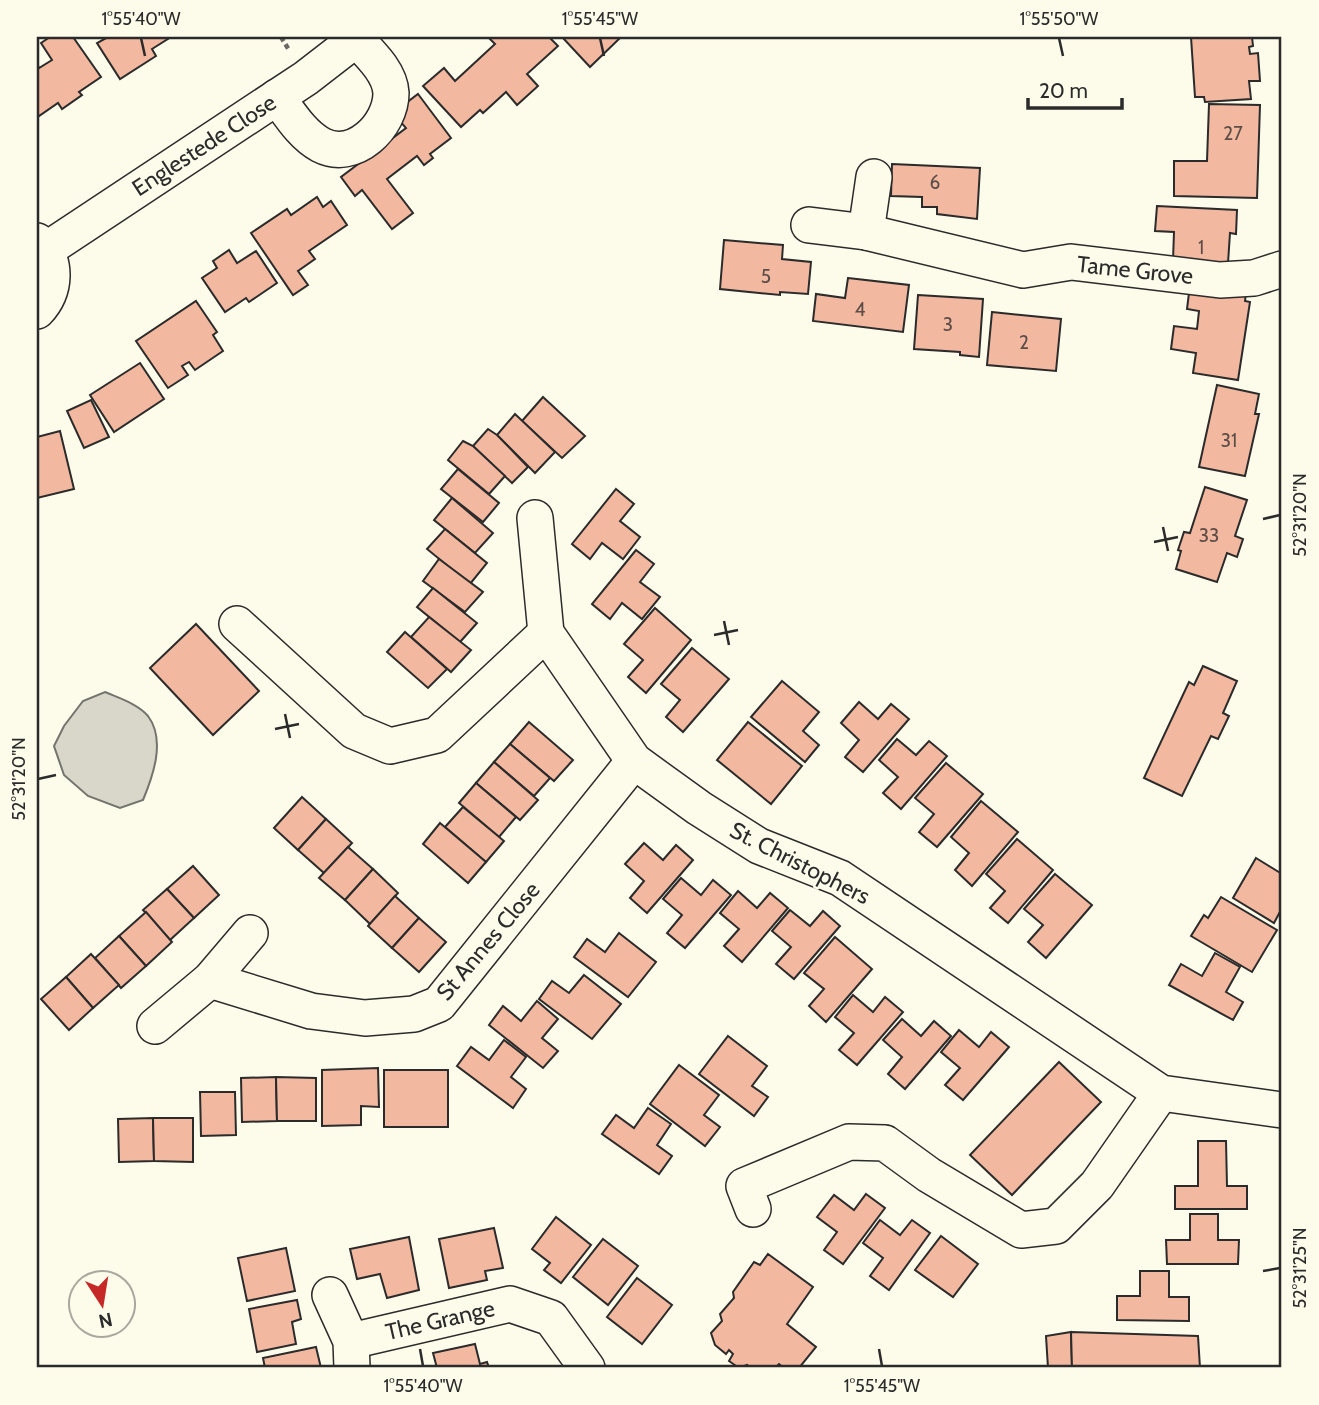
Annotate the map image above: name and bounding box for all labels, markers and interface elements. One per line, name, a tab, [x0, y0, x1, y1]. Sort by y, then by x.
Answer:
text: 1°55'40"W	[101, 8, 181, 30]
text: 1°55'45"W	[562, 8, 638, 30]
text: 1°55'50"W	[1020, 8, 1098, 30]
scale bar	[1028, 66, 1123, 110]
text: 20 m	[1039, 78, 1088, 103]
street label: Englestede Close	[127, 88, 281, 202]
house number: 27	[1223, 122, 1243, 145]
house number: 6	[930, 171, 940, 194]
house number: 1	[1198, 236, 1204, 259]
street label: Tame Grove	[1076, 250, 1195, 290]
house number: 5	[761, 265, 771, 288]
house number: 4	[855, 298, 866, 321]
house number: 3	[943, 313, 953, 336]
house number: 2	[1019, 331, 1029, 354]
house number: 31	[1221, 429, 1237, 452]
text: 52°31'20"N	[1289, 473, 1311, 557]
house number: 33	[1199, 524, 1219, 547]
text: 52°31'20"N	[8, 737, 30, 821]
street label: St. Christophers	[725, 816, 875, 910]
street label: St Annes Close	[430, 876, 546, 1006]
text: 52°31'25"N	[1289, 1228, 1311, 1308]
north arrow	[66, 1268, 136, 1338]
street label: The Grange	[383, 1294, 497, 1346]
text: N	[96, 1307, 114, 1333]
text: 1°55'40"W	[383, 1375, 463, 1397]
text: 1°55'45"W	[844, 1375, 920, 1397]

